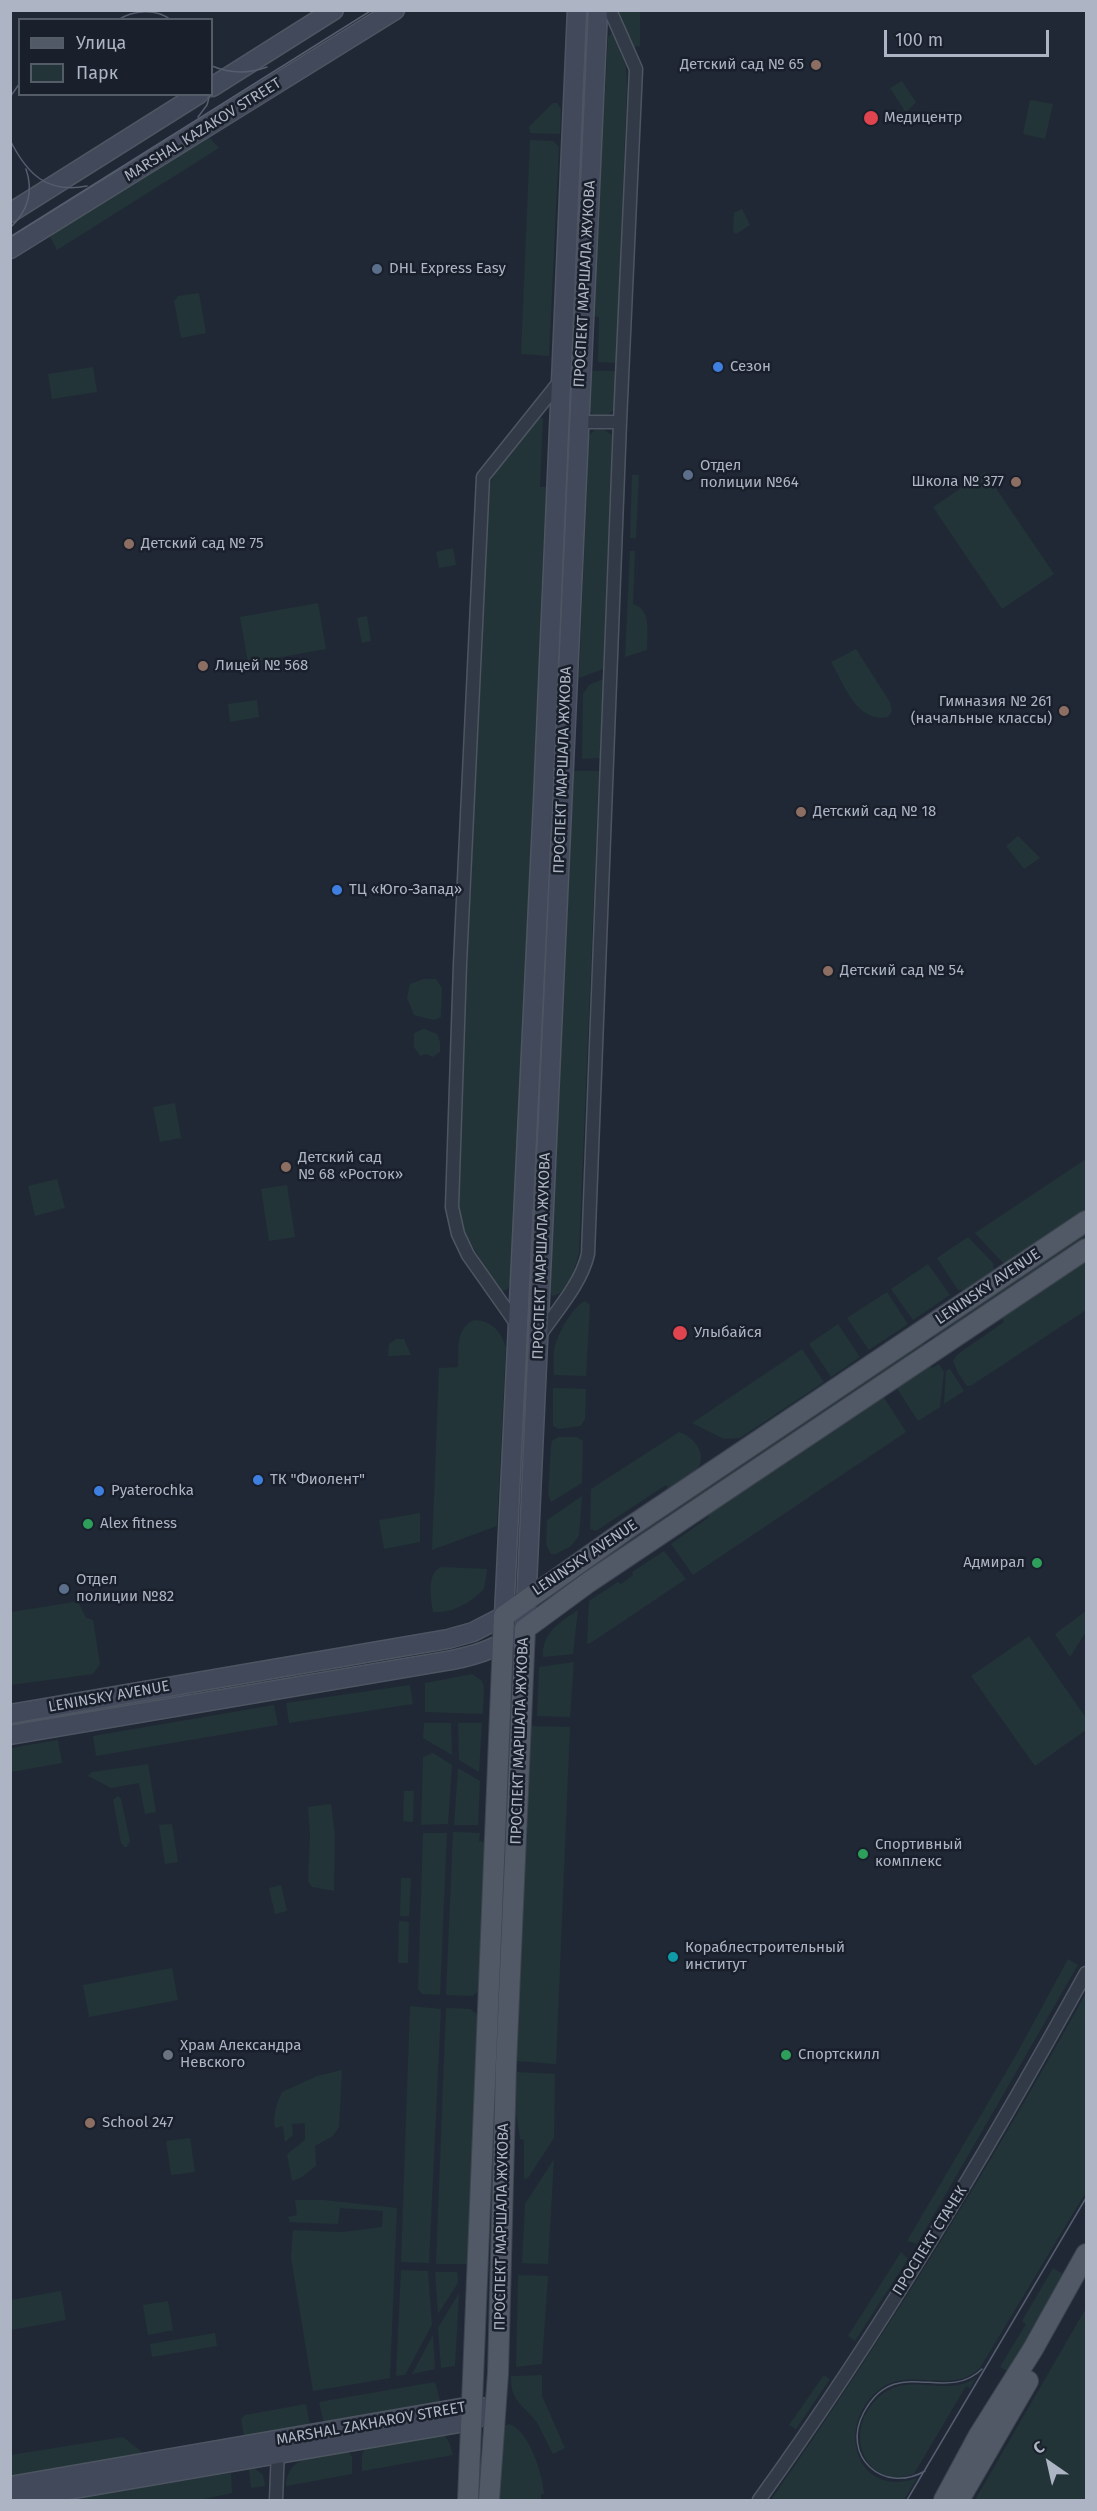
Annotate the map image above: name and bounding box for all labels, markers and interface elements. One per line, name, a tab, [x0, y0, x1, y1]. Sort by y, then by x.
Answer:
legend	[18, 18, 213, 96]
scale bar	[887, 18, 1052, 56]
text: 100 m	[895, 29, 943, 51]
text: Улица	[76, 32, 126, 54]
place label: Детский сад № 65	[680, 56, 804, 74]
marker: Детский сад № 65	[809, 58, 823, 72]
text: Парк	[76, 62, 118, 84]
street label: MARSHAL KAZAKOV STREET	[121, 74, 285, 186]
marker: Медицентр	[862, 109, 880, 127]
place label: Медицентр	[884, 109, 962, 127]
street label: ПРОСПЕКТ МАРШАЛА ЖУКОВА	[571, 180, 599, 388]
place label: DHL Express Easy	[389, 260, 506, 278]
marker: DHL Express Easy	[370, 262, 384, 276]
place label: Сезон	[730, 358, 771, 376]
marker: Сезон	[711, 360, 725, 374]
place label: Отдел полиции №64	[700, 457, 799, 492]
marker: Отдел полиции №64	[681, 468, 695, 482]
place label: Школа № 377	[912, 473, 1004, 491]
marker: Школа № 377	[1009, 475, 1023, 489]
place label: Детский сад № 75	[141, 535, 264, 553]
marker: Детский сад № 75	[122, 537, 136, 551]
place label: Лицей № 568	[215, 657, 308, 675]
marker: Лицей № 568	[196, 659, 210, 673]
street label: ПРОСПЕКТ МАРШАЛА ЖУКОВА	[550, 666, 576, 874]
place label: Гимназия № 261 (начальные классы)	[911, 693, 1052, 728]
marker: Гимназия № 261 (начальные классы)	[1057, 704, 1071, 718]
place label: Детский сад № 18	[813, 803, 936, 821]
marker: Детский сад № 18	[794, 805, 808, 819]
place label: ТЦ «Юго-Запад»	[349, 881, 462, 899]
marker: ТЦ «Юго-Запад»	[330, 883, 344, 897]
place label: Детский сад № 54	[840, 962, 964, 980]
marker: Детский сад № 54	[821, 964, 835, 978]
place label: Детский сад № 68 «Росток»	[298, 1149, 403, 1184]
street label: ПРОСПЕКТ МАРШАЛА ЖУКОВА	[529, 1152, 555, 1360]
marker: Детский сад № 68 «Росток»	[279, 1160, 293, 1174]
street label: LENINSKY AVENUE	[932, 1245, 1044, 1329]
marker: Улыбайся	[671, 1324, 689, 1342]
place label: Улыбайся	[694, 1324, 762, 1342]
place label: ТК "Фиолент"	[270, 1471, 365, 1489]
marker: ТК "Фиолент"	[251, 1473, 265, 1487]
place label: Pyaterochka	[111, 1482, 194, 1500]
marker: Pyaterochka	[92, 1484, 106, 1498]
place label: Alex fitness	[100, 1515, 177, 1533]
street label: LENINSKY AVENUE	[529, 1516, 641, 1600]
marker: Alex fitness	[81, 1517, 95, 1531]
place label: Адмирал	[963, 1554, 1025, 1572]
marker: Адмирал	[1030, 1556, 1044, 1570]
place label: Отдел полиции №82	[76, 1571, 174, 1606]
marker: Отдел полиции №82	[57, 1582, 71, 1596]
street label: ПРОСПЕКТ МАРШАЛА ЖУКОВА	[507, 1637, 533, 1845]
street label: LENINSKY AVENUE	[47, 1677, 171, 1717]
place label: Спортивный комплекс	[875, 1836, 962, 1871]
marker: Спортивный комплекс	[856, 1847, 870, 1861]
place label: Кораблестроительный институт	[685, 1939, 845, 1974]
marker: Кораблестроительный институт	[666, 1950, 680, 1964]
place label: Храм Александра Невского	[180, 2037, 301, 2072]
place label: Спортскилл	[798, 2046, 880, 2064]
marker: Храм Александра Невского	[161, 2048, 175, 2062]
marker: Спортскилл	[779, 2048, 793, 2062]
place label: School 247	[102, 2114, 173, 2132]
marker: School 247	[83, 2116, 97, 2130]
street label: ПРОСПЕКТ МАРШАЛА ЖУКОВА	[491, 2123, 513, 2331]
street label: ПРОСПЕКТ СТАЧЕК	[889, 2183, 971, 2299]
street label: MARSHAL ZAKHAROV STREET	[275, 2398, 467, 2450]
north arrow	[1019, 2433, 1079, 2493]
text: С	[1030, 2437, 1048, 2458]

